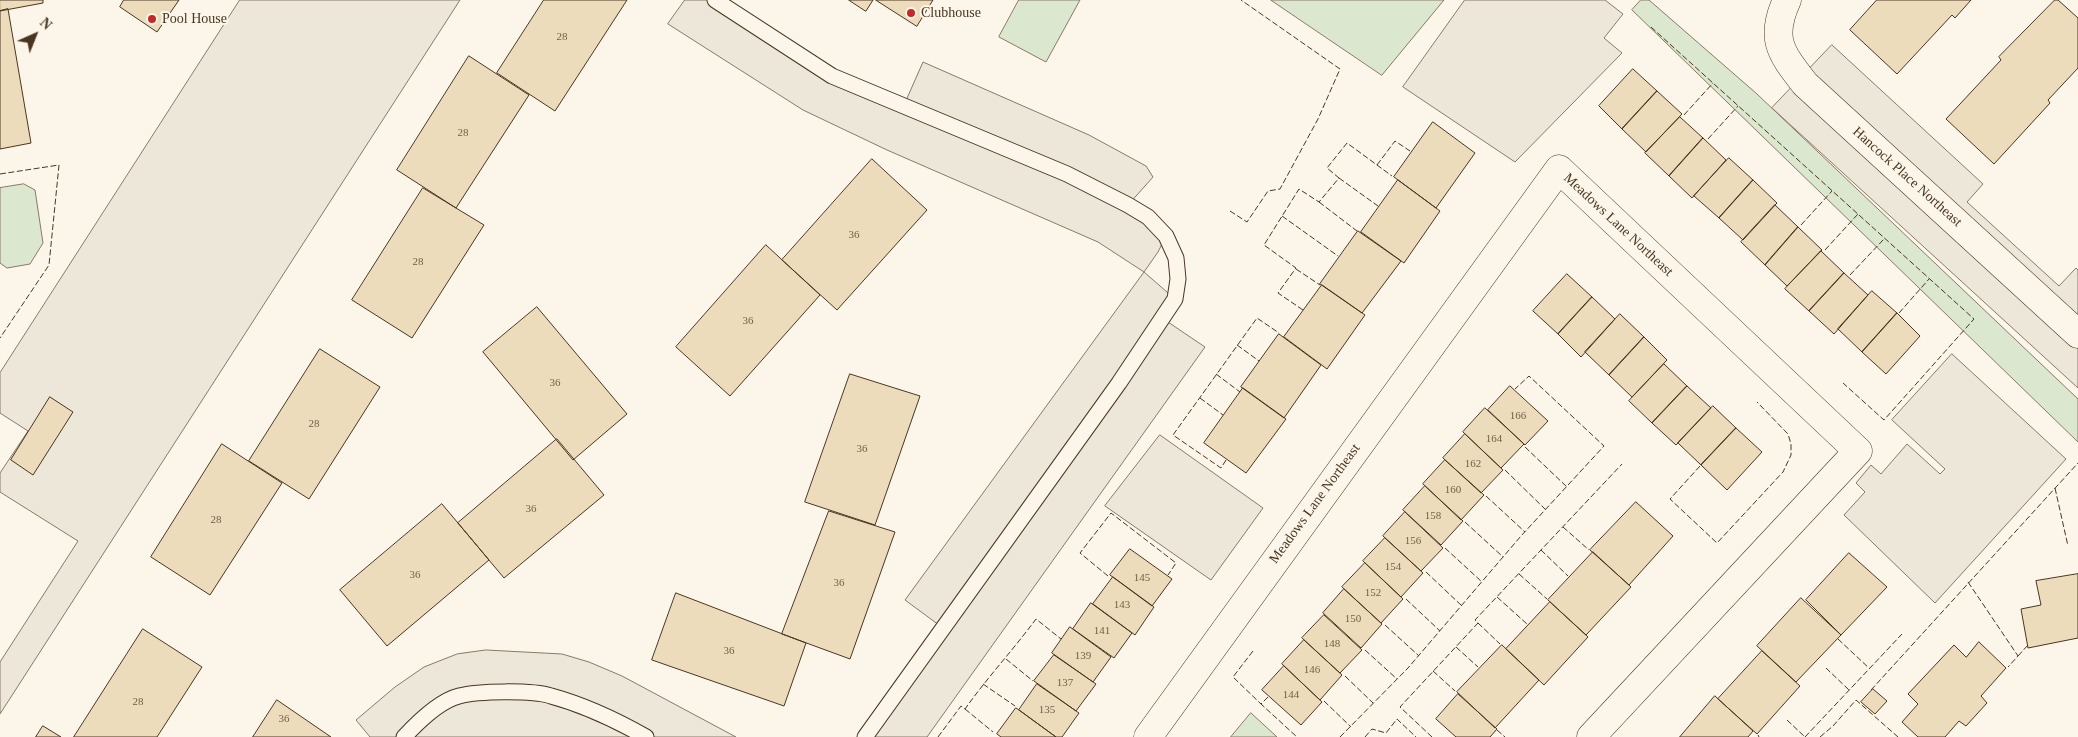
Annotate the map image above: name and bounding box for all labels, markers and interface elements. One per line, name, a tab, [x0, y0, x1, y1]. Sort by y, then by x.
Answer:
place label: Clubhouse	[921, 5, 981, 21]
marker: Clubhouse	[905, 7, 917, 19]
north arrow	[10, 10, 60, 60]
place label: Pool House	[162, 11, 227, 27]
marker: Pool House	[146, 13, 158, 25]
text: N	[37, 15, 55, 33]
house number: 28	[556, 30, 568, 44]
street label: Hancock Place Northeast	[1849, 123, 1965, 231]
house number: 28	[458, 126, 468, 140]
street label: Meadows Lane Northeast	[1560, 170, 1676, 280]
house number: 36	[849, 228, 860, 242]
house number: 28	[412, 255, 423, 269]
house number: 36	[742, 314, 754, 328]
house number: 36	[550, 376, 560, 390]
house number: 166	[1510, 409, 1526, 423]
house number: 28	[308, 417, 320, 431]
house number: 164	[1486, 432, 1502, 446]
street label: Meadows Lane Northeast	[1266, 441, 1364, 567]
house number: 36	[856, 442, 868, 456]
house number: 162	[1465, 457, 1481, 471]
house number: 160	[1445, 483, 1461, 497]
house number: 36	[526, 502, 536, 516]
house number: 158	[1425, 509, 1441, 523]
house number: 28	[210, 513, 222, 527]
house number: 156	[1405, 534, 1421, 548]
house number: 154	[1385, 560, 1401, 574]
house number: 36	[410, 568, 420, 582]
house number: 145	[1134, 571, 1150, 585]
house number: 36	[834, 576, 844, 590]
house number: 152	[1365, 586, 1381, 600]
house number: 143	[1114, 598, 1130, 612]
house number: 150	[1345, 612, 1361, 626]
house number: 141	[1094, 624, 1110, 638]
house number: 148	[1324, 637, 1340, 651]
house number: 36	[724, 644, 734, 658]
house number: 139	[1075, 649, 1091, 663]
house number: 146	[1304, 663, 1320, 677]
house number: 137	[1057, 676, 1073, 690]
house number: 144	[1283, 688, 1299, 702]
house number: 28	[132, 695, 144, 709]
house number: 135	[1039, 703, 1055, 717]
house number: 36	[278, 712, 290, 726]

